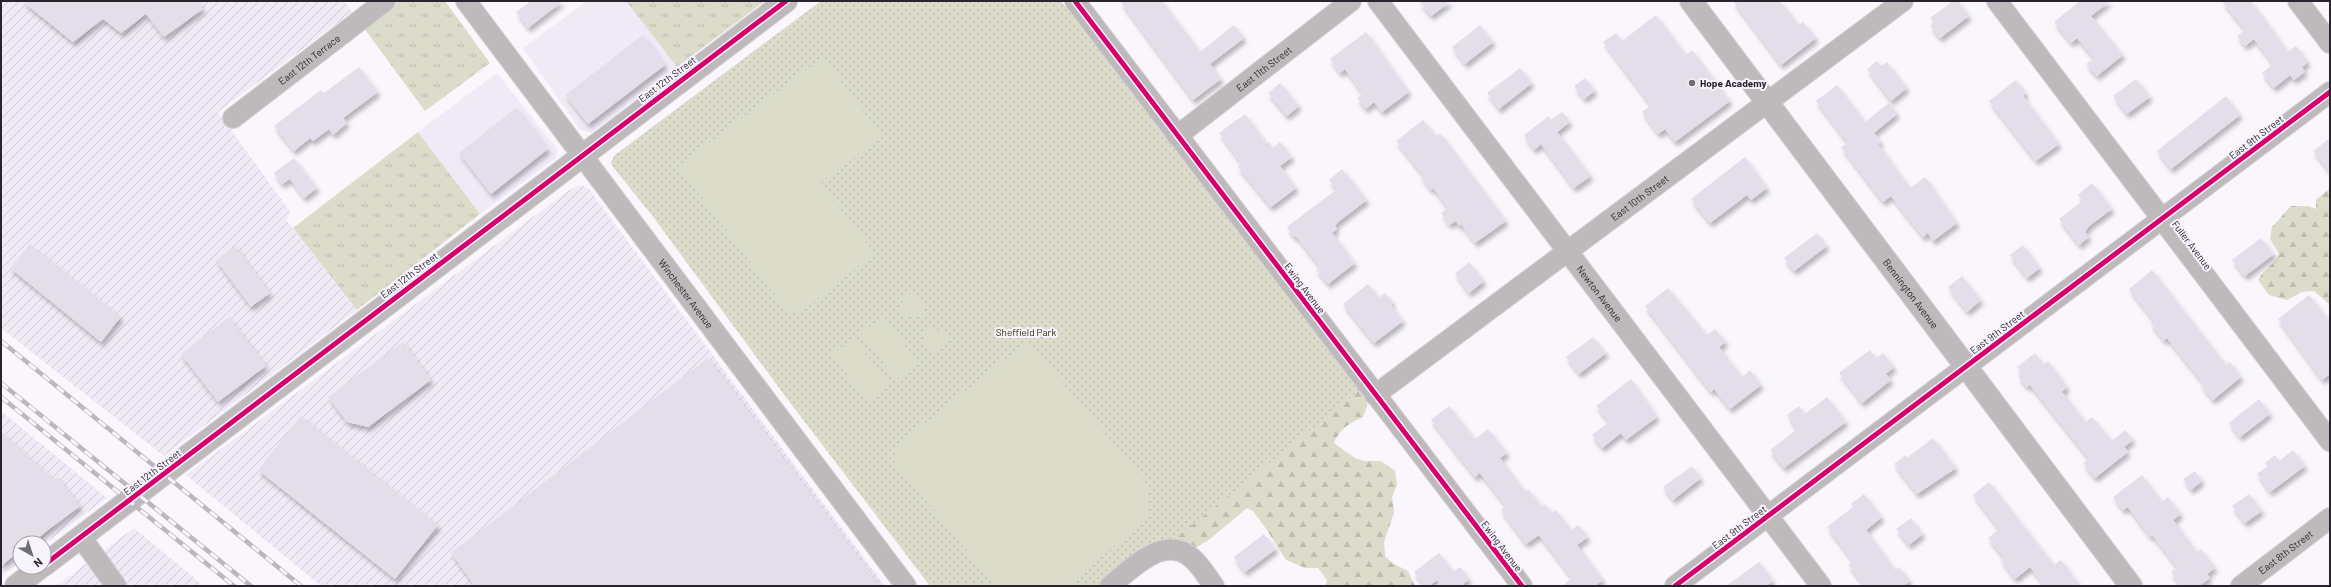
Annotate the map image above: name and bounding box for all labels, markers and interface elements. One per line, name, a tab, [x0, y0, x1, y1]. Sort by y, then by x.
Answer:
street label: East 12th Terrace	[276, 32, 342, 87]
street label: East 11th Street	[1234, 43, 1294, 94]
street label: East 12th Street	[636, 53, 698, 104]
place label: Hope Academy	[1700, 77, 1766, 89]
marker: Hope Academy	[1687, 78, 1697, 88]
street label: East 9th Street	[2226, 112, 2286, 161]
street label: East 10th Street	[1608, 172, 1671, 223]
street label: Fuller Avenue	[2170, 218, 2214, 272]
street label: East 12th Street	[378, 249, 440, 300]
street label: Winchester Avenue	[656, 256, 716, 331]
street label: Bennington Avenue	[1881, 256, 1941, 331]
street label: Ewing Avenue	[1282, 260, 1328, 316]
street label: Newton Avenue	[1574, 263, 1625, 324]
street label: East 9th Street	[1967, 307, 2027, 356]
park label: Sheffield Park	[996, 326, 1056, 338]
street label: East 12th Street	[121, 446, 183, 497]
street label: East 9th Street	[1709, 502, 1769, 551]
street label: Ewing Avenue	[1479, 518, 1525, 574]
street label: East 8th Street	[2256, 527, 2315, 577]
north arrow	[12, 535, 52, 575]
text: N	[32, 556, 46, 571]

